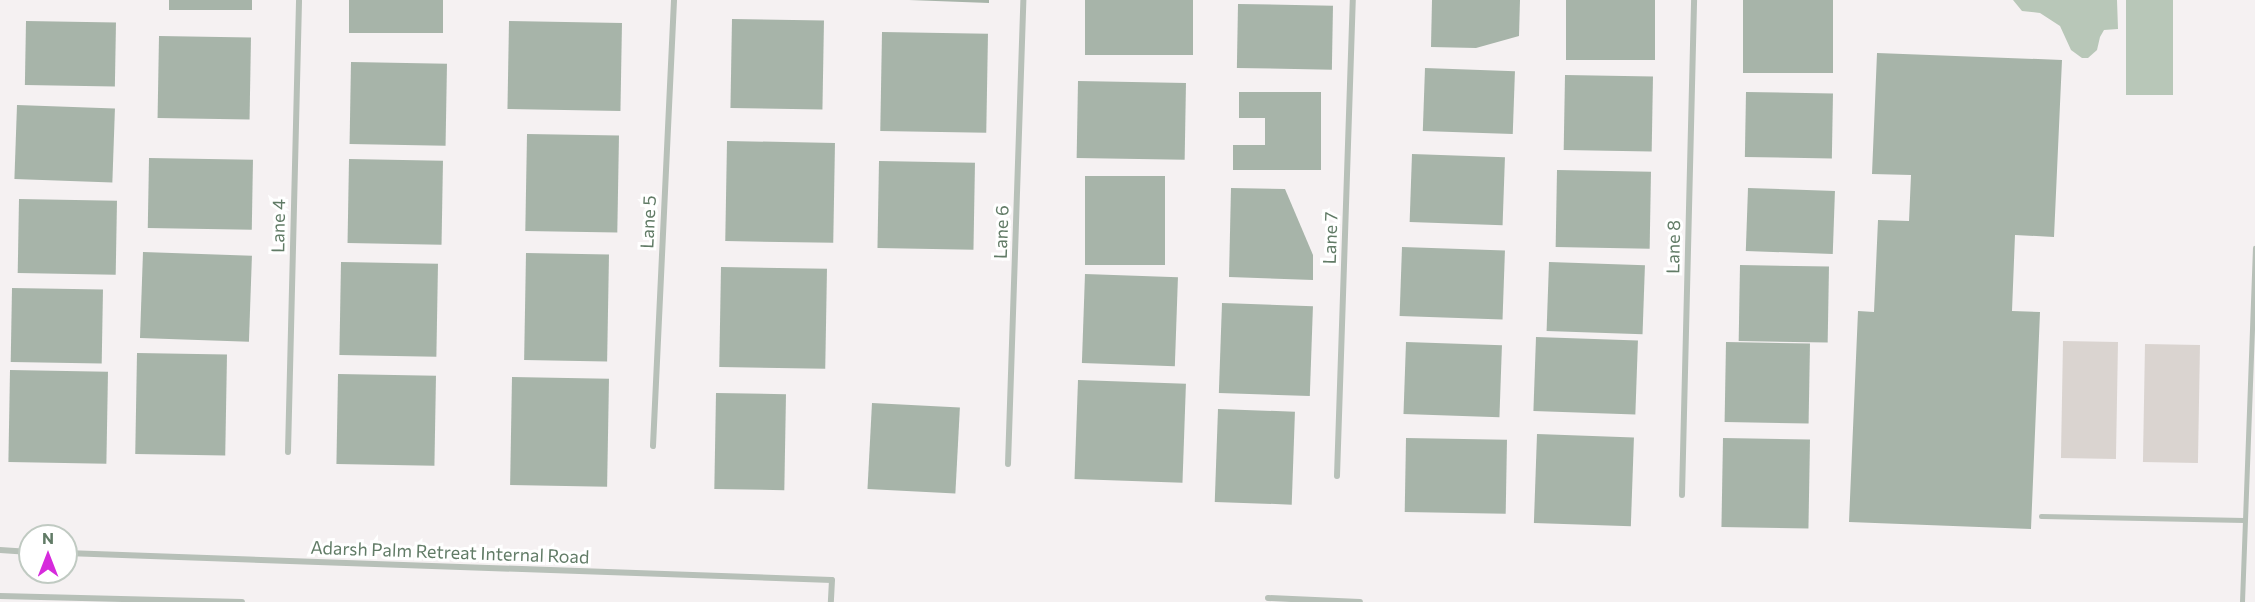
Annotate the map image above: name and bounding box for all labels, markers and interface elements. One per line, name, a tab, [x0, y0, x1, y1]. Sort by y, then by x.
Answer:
street label: Lane 5	[636, 195, 660, 249]
street label: Lane 4	[267, 199, 289, 253]
street label: Lane 6	[989, 205, 1013, 259]
street label: Lane 7	[1318, 211, 1342, 265]
street label: Lane 8	[1662, 220, 1684, 274]
north arrow	[18, 524, 78, 584]
text: N	[42, 528, 54, 547]
street label: Adarsh Palm Retreat Internal Road	[310, 536, 590, 568]

